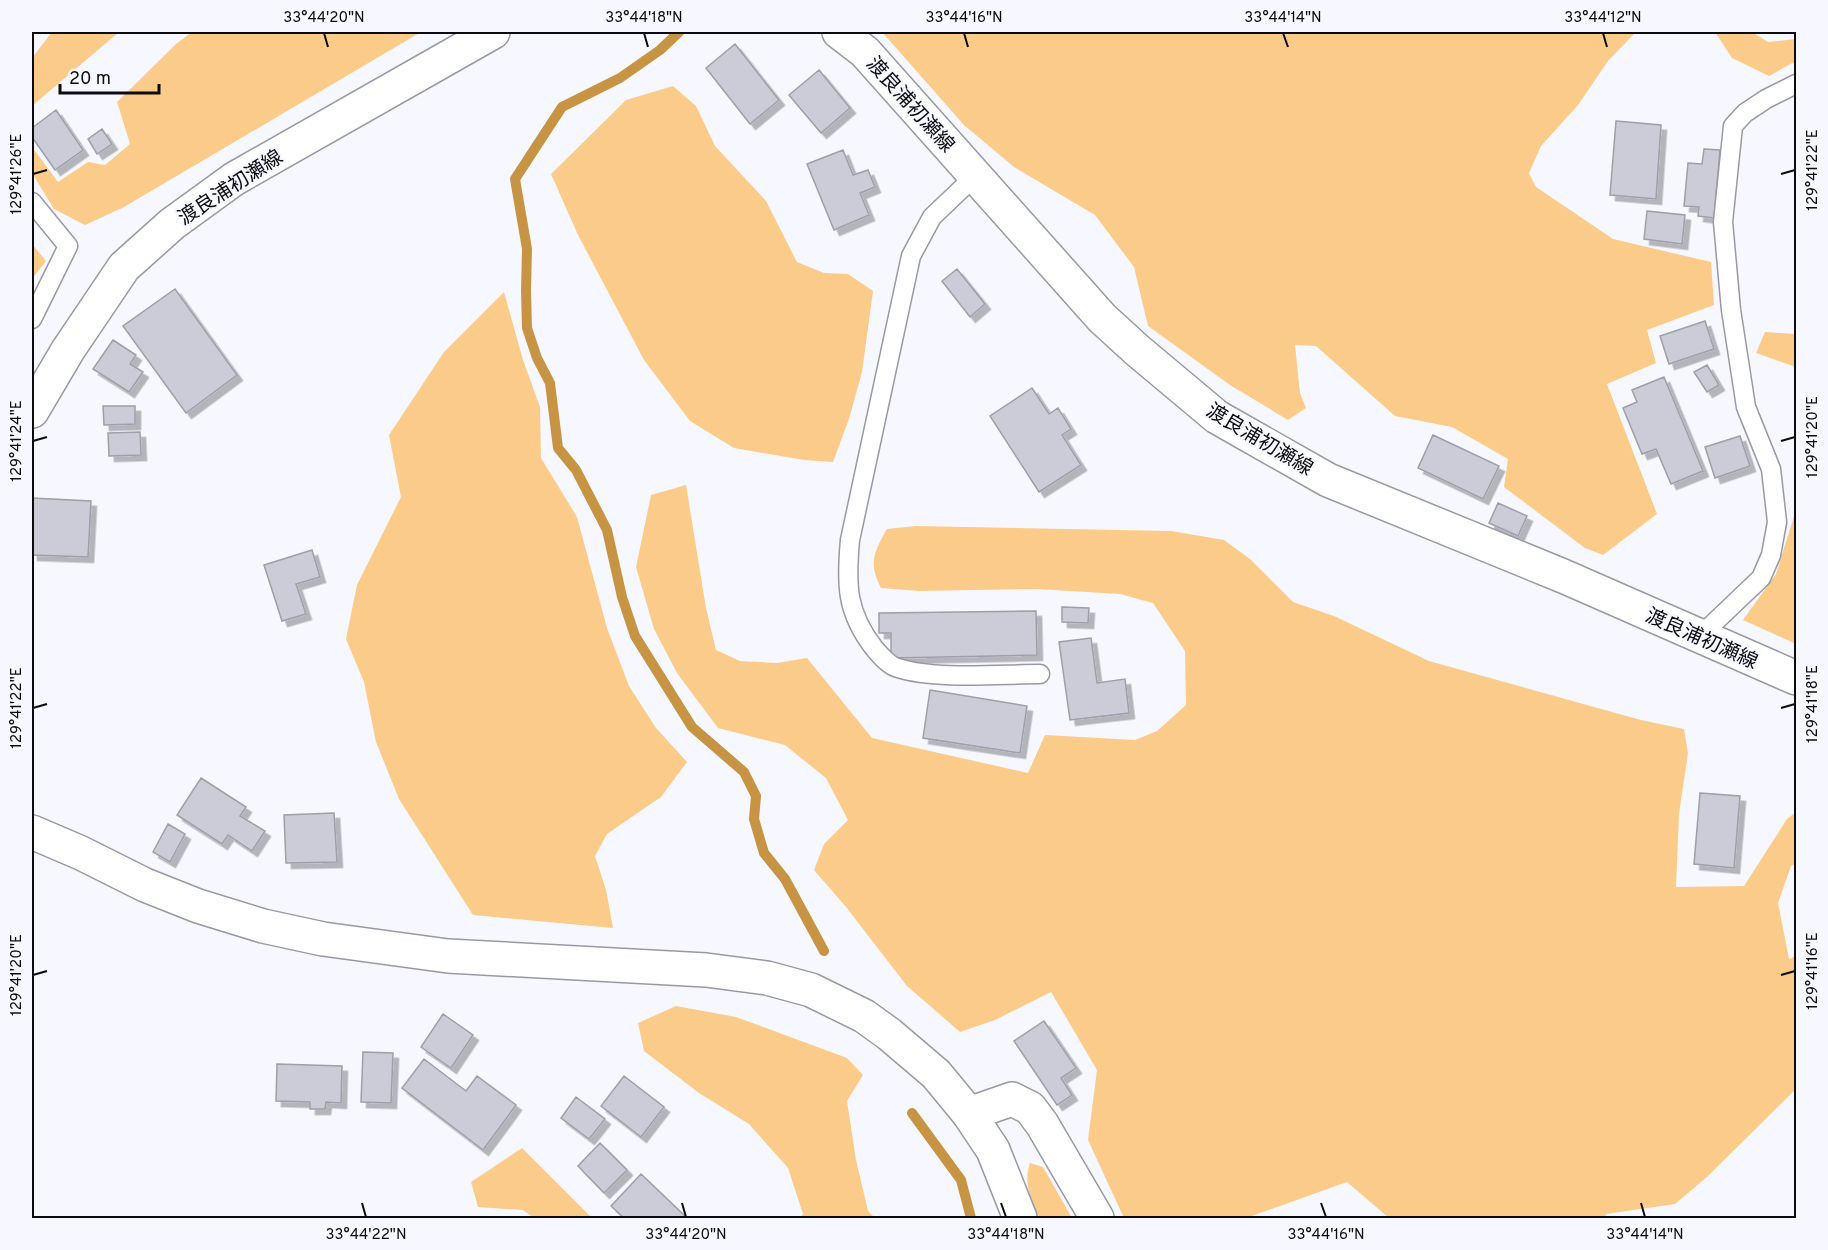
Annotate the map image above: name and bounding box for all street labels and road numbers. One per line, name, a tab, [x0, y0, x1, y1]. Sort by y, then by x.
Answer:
street label: 渡良浦初瀬線	[860, 52, 959, 159]
street label: 渡良浦初瀬線	[174, 145, 288, 232]
street label: 渡良浦初瀬線	[1201, 399, 1317, 483]
street label: 渡良浦初瀬線	[1641, 604, 1761, 676]

